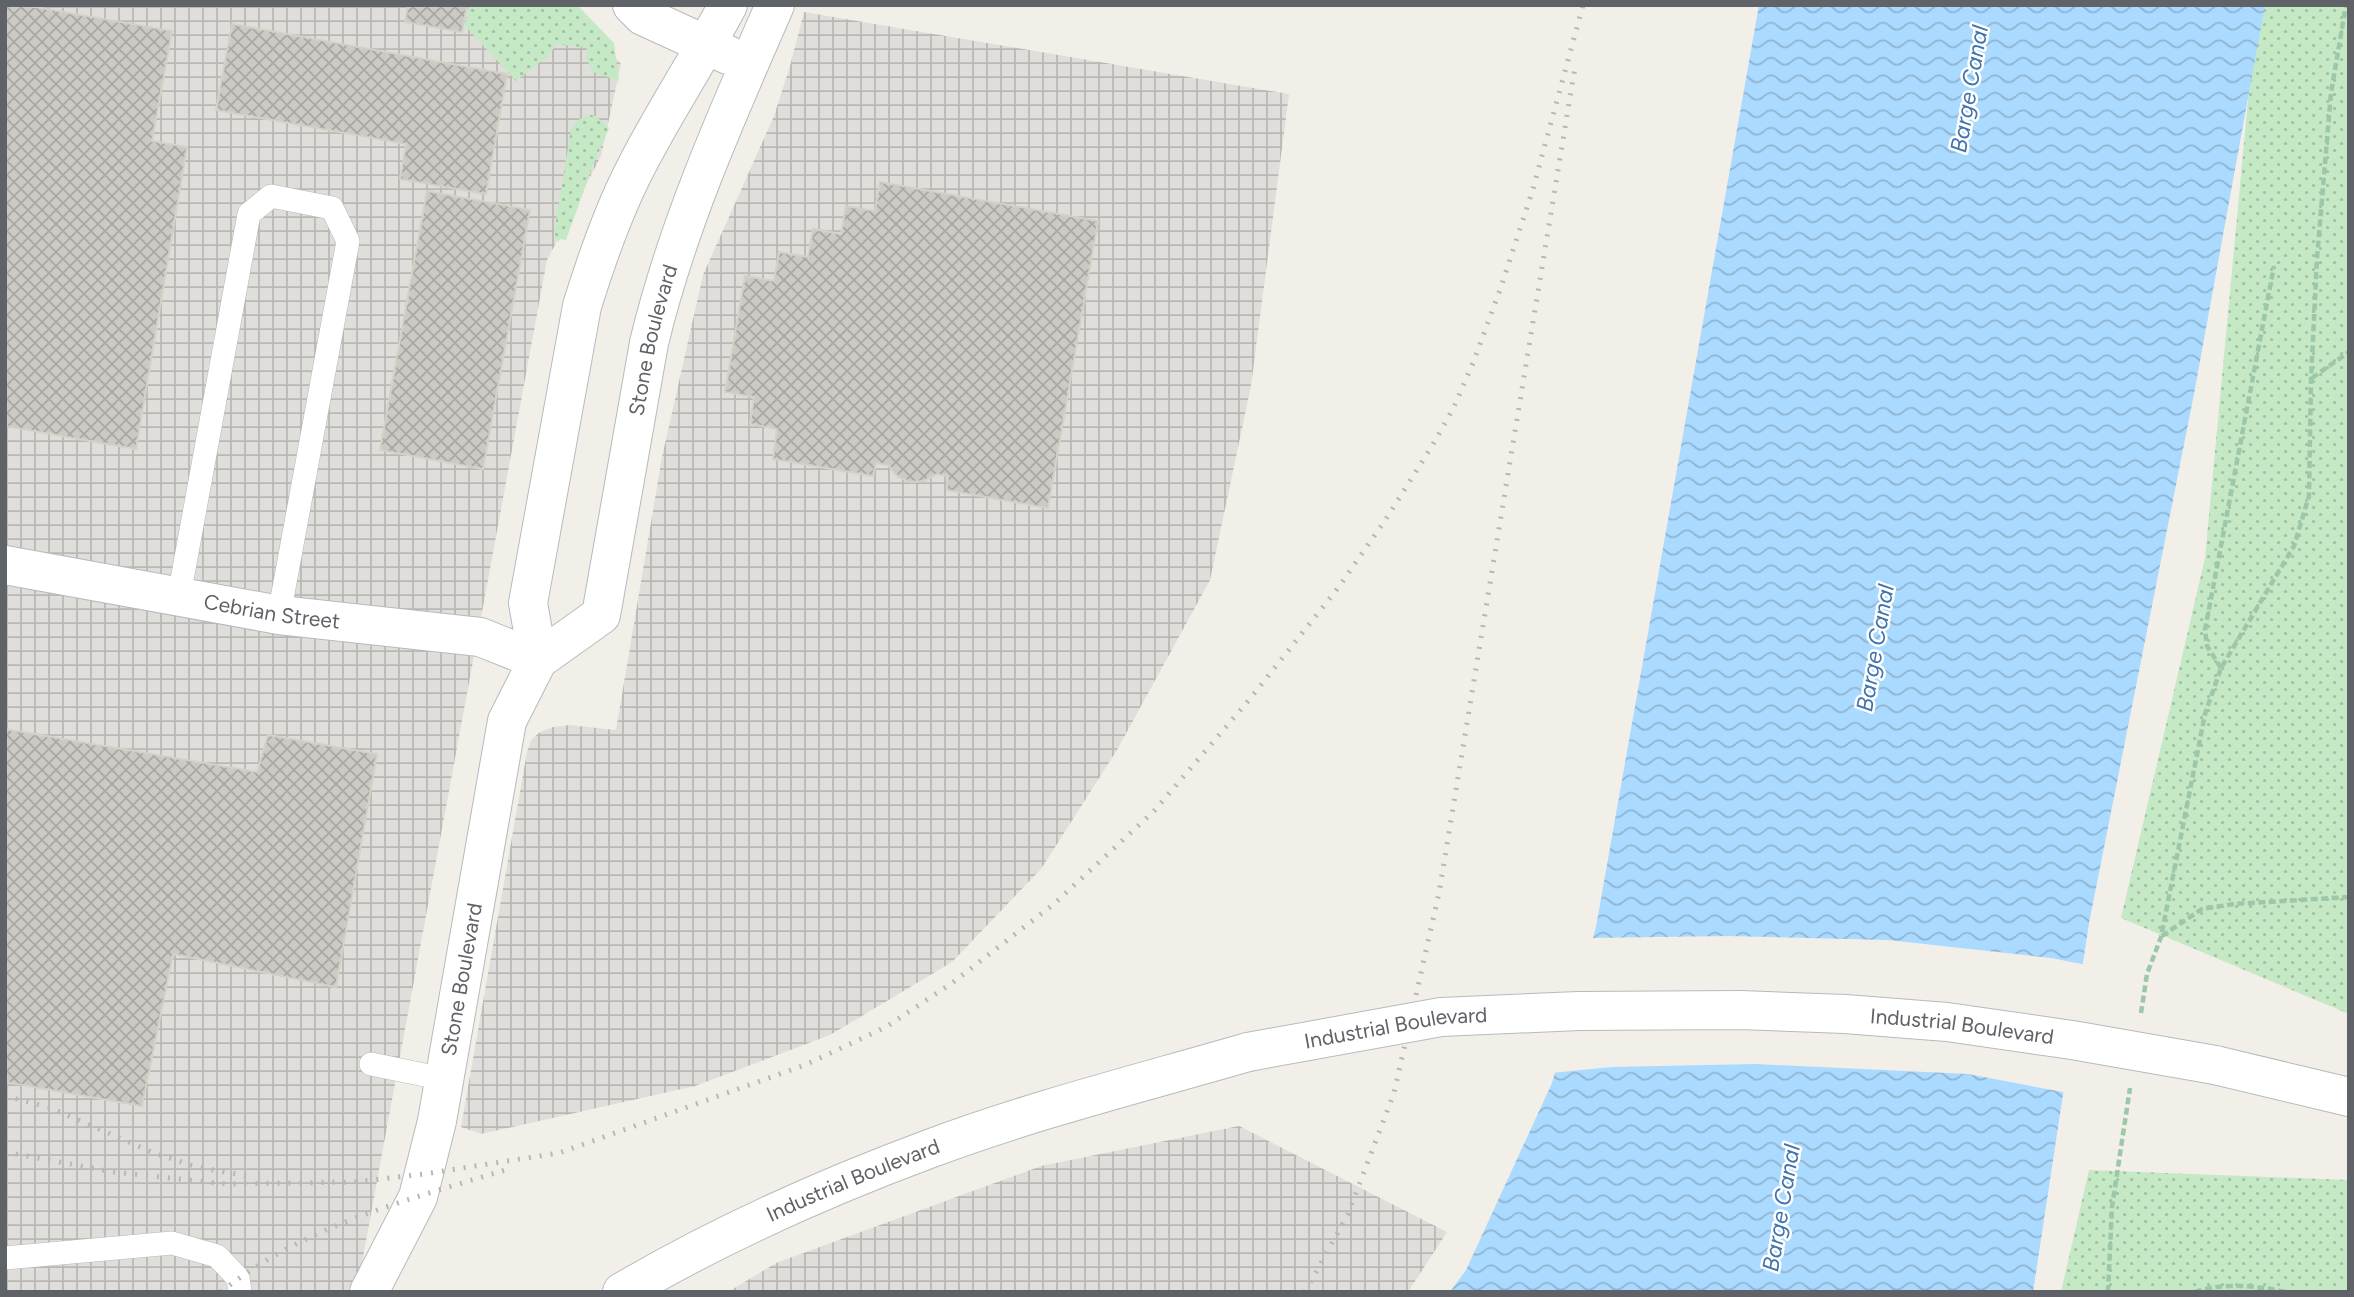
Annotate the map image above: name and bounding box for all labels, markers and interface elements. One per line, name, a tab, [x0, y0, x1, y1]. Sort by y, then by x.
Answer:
water label: Barge Canal	[1944, 22, 1994, 155]
street label: Stone Boulevard	[623, 261, 682, 418]
water label: Barge Canal	[1850, 581, 1900, 714]
street label: Cebrian Street	[202, 589, 341, 634]
street label: Stone Boulevard	[436, 901, 487, 1058]
street label: Industrial Boulevard	[1302, 1002, 1488, 1054]
street label: Industrial Boulevard	[1869, 1003, 2056, 1049]
street label: Industrial Boulevard	[762, 1133, 943, 1227]
water label: Barge Canal	[1756, 1141, 1806, 1274]

